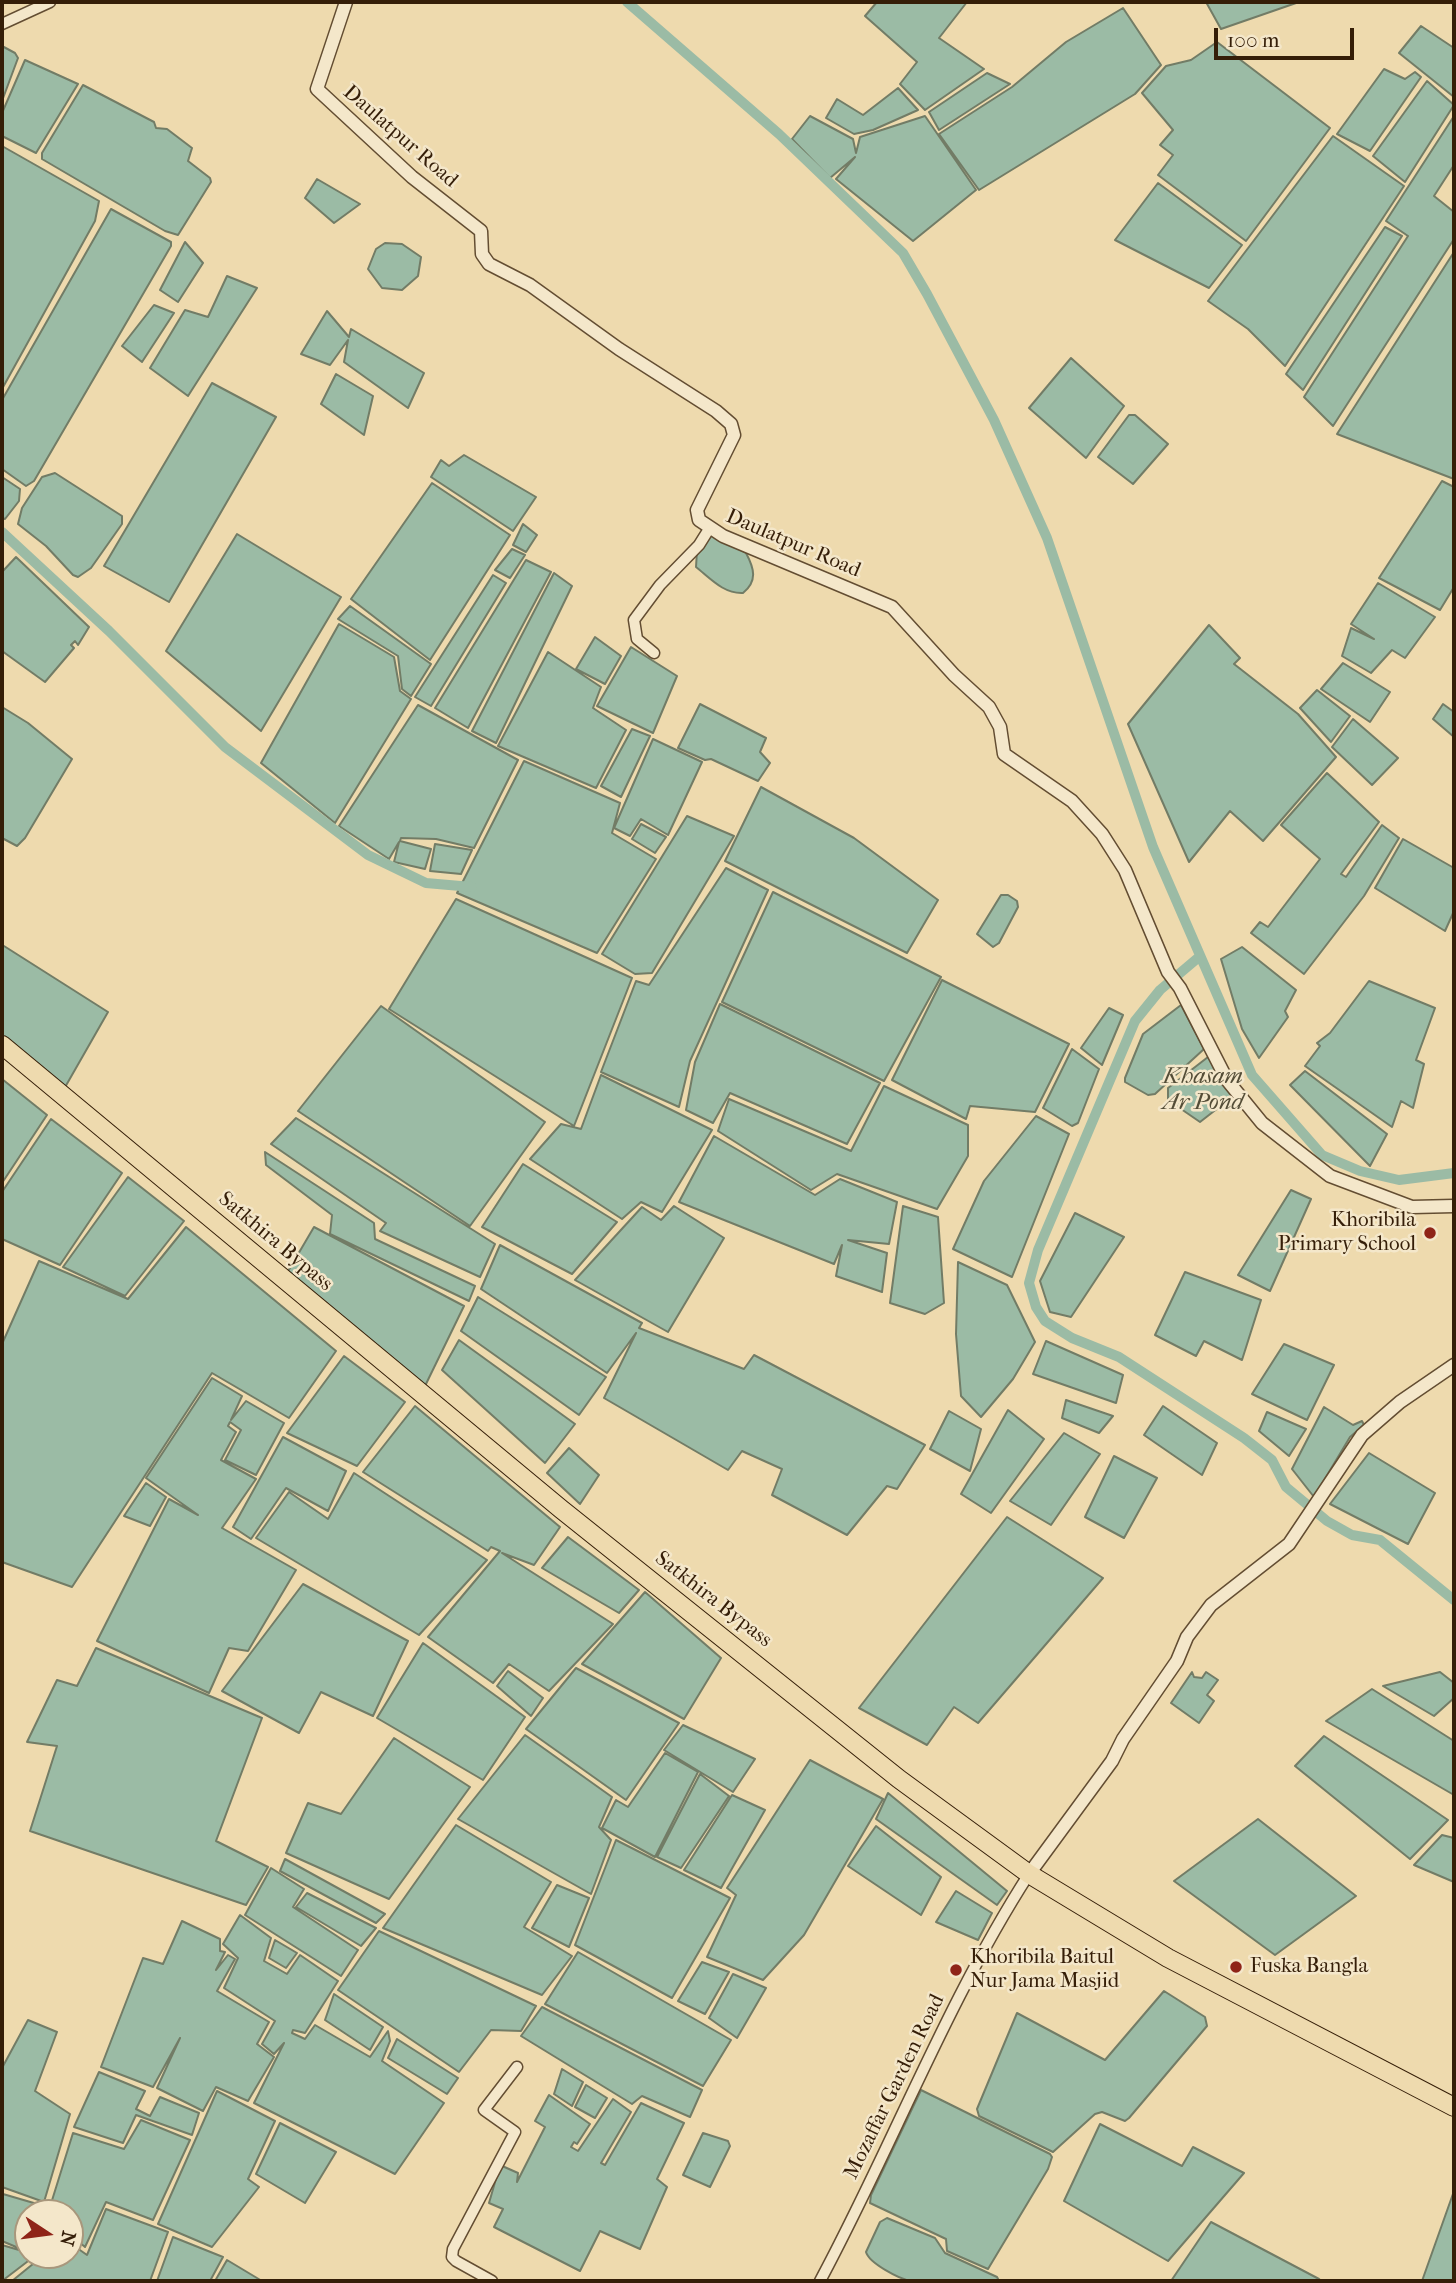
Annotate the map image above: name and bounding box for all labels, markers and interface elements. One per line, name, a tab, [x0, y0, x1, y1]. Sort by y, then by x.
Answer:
scale bar	[1218, 14, 1358, 58]
text: 100 m	[1227, 28, 1280, 52]
street label: Daulatpur Road	[337, 80, 463, 194]
street label: Daulatpur Road	[722, 504, 864, 584]
water label: Khasam Ar Pond	[1163, 1063, 1243, 1117]
street label: Satkhira Bypass	[213, 1187, 337, 1297]
place label: Khoribila Primary School	[1278, 1208, 1416, 1258]
marker: Khoribila Primary School	[1422, 1225, 1438, 1241]
street label: Satkhira Bypass	[650, 1547, 776, 1653]
place label: Khoribila Baitul Nur Jama Masjid	[970, 1945, 1119, 1995]
place label: Fuska Bangla	[1250, 1954, 1368, 1980]
marker: Fuska Bangla	[1228, 1959, 1244, 1975]
marker: Khoribila Baitul Nur Jama Masjid	[948, 1962, 964, 1978]
street label: Mozaffar Garden Road	[839, 1990, 951, 2184]
north arrow	[14, 2199, 84, 2269]
text: N	[55, 2229, 80, 2248]

